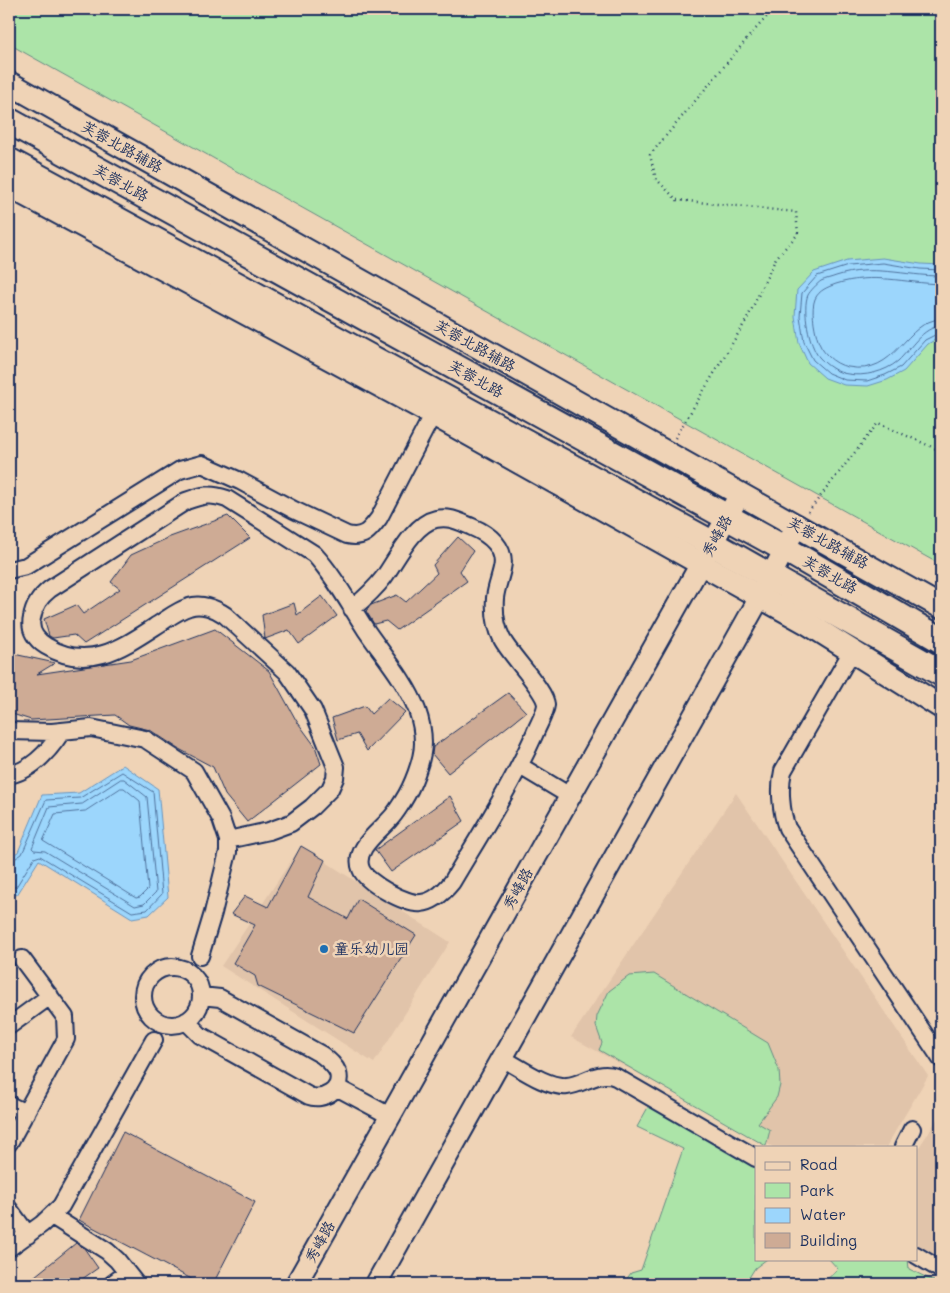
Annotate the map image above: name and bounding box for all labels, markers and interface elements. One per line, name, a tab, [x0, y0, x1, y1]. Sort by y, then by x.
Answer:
street label: 芙蓉北路辅路	[78, 116, 167, 177]
street label: 芙蓉北路	[90, 159, 153, 205]
street label: 芙蓉北路辅路	[431, 315, 520, 376]
street label: 芙蓉北路	[445, 355, 508, 401]
street label: 秀峰路	[696, 511, 736, 560]
street label: 芙蓉北路辅路	[784, 513, 872, 573]
street label: 芙蓉北路	[800, 552, 860, 598]
street label: 秀峰路	[497, 864, 537, 913]
place label: 童乐幼儿园	[334, 938, 409, 958]
marker: 童乐幼儿园	[318, 943, 330, 955]
legend	[755, 1146, 918, 1260]
text: Road	[800, 1154, 837, 1174]
text: Park	[800, 1180, 834, 1200]
text: Water	[800, 1204, 846, 1224]
street label: 秀峰路	[299, 1217, 339, 1266]
text: Building	[800, 1230, 857, 1250]

